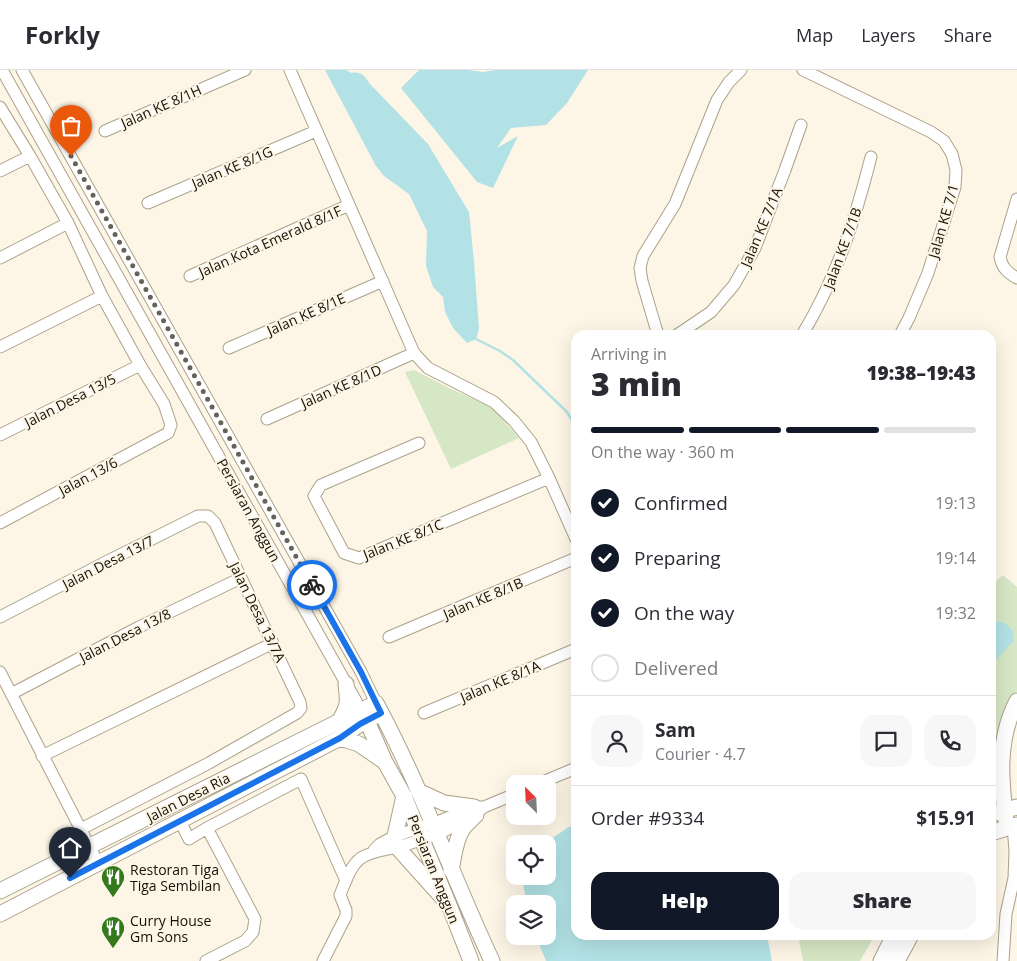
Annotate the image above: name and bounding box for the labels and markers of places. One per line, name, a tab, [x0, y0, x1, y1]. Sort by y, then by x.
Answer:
pin	[50, 105, 92, 156]
pin	[49, 827, 91, 878]
place label: Restoran Tiga Tiga Sembilan	[130, 860, 221, 895]
restaurant icon: Restoran Tiga Tiga Sembilan	[100, 864, 126, 898]
place label: Curry House Gm Sons	[130, 911, 212, 946]
restaurant icon: Curry House Gm Sons	[100, 915, 126, 949]

